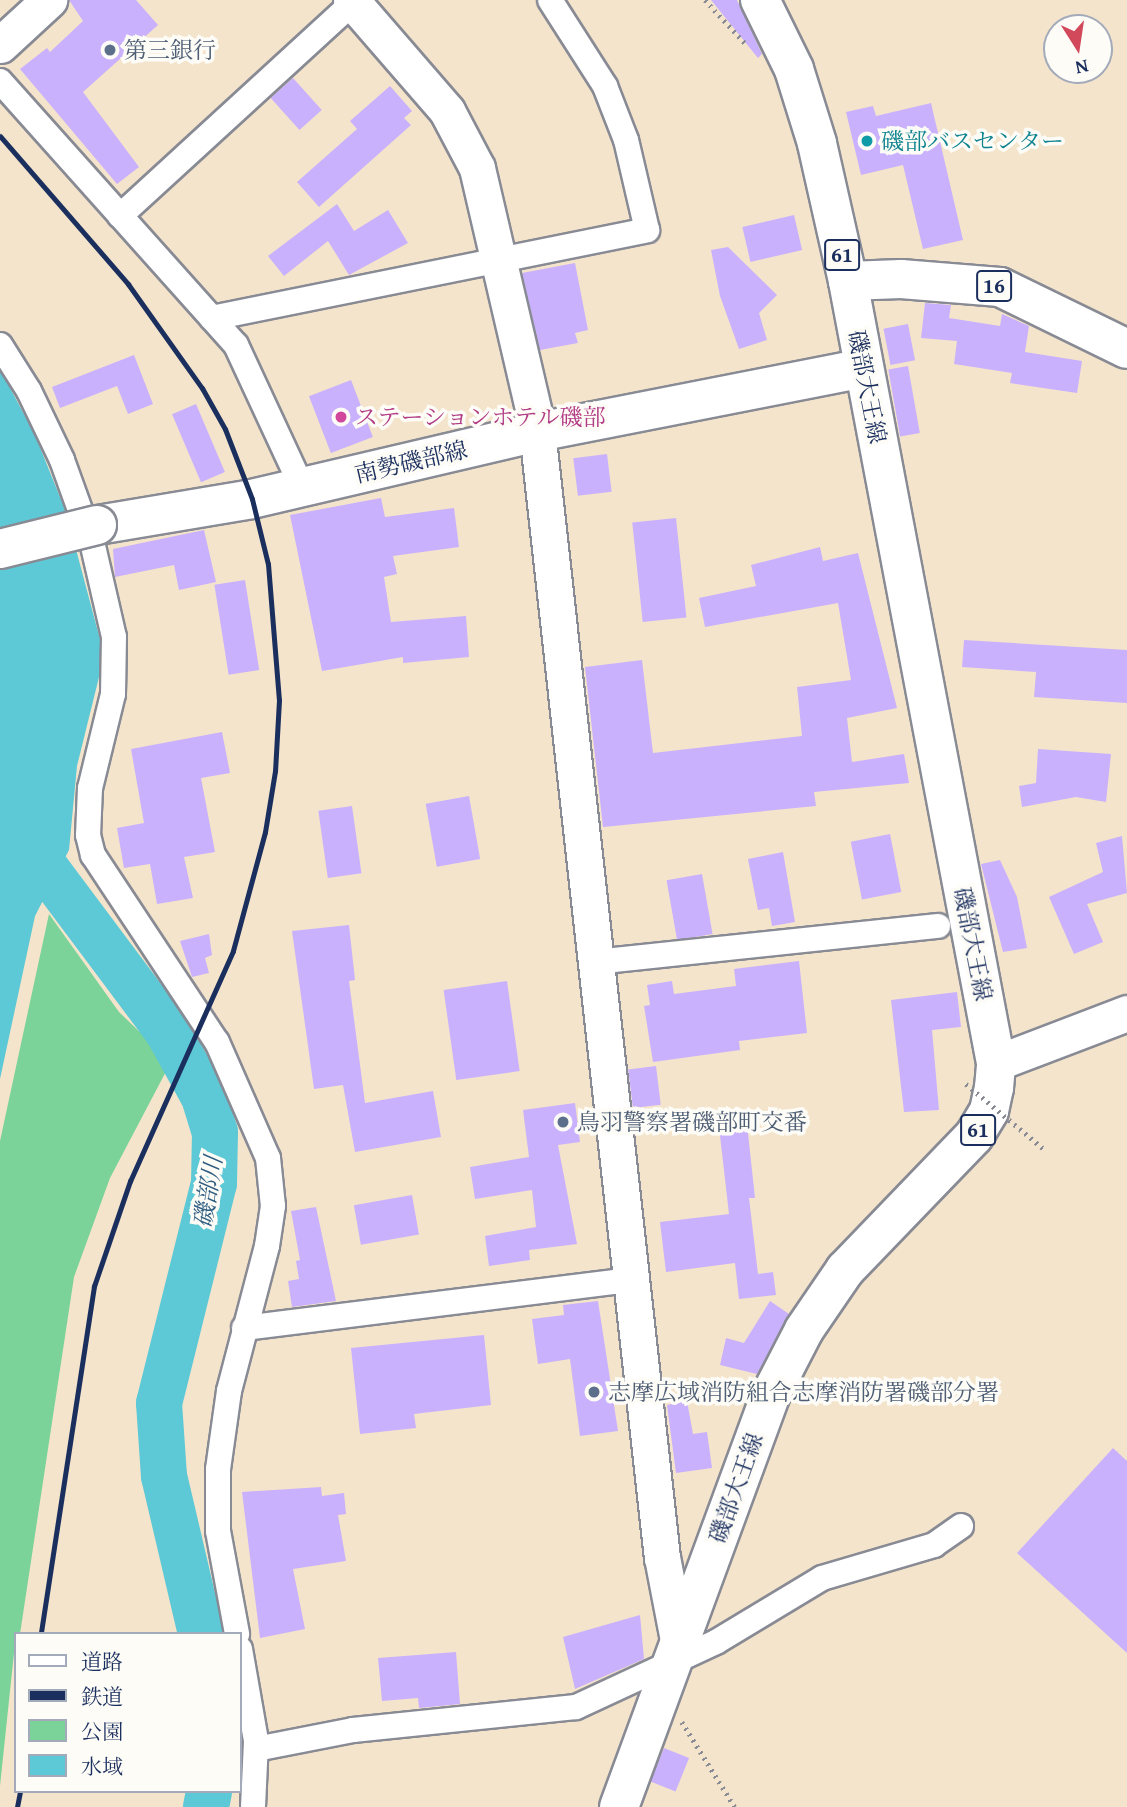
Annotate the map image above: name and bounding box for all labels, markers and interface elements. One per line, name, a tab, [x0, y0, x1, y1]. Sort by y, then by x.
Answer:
north arrow	[1043, 14, 1113, 84]
place label: 第三銀行	[124, 36, 216, 64]
marker: 第三銀行	[102, 42, 118, 58]
text: N	[1073, 53, 1091, 83]
place label: 磯部バスセンター	[881, 127, 1065, 155]
marker: 磯部バスセンター	[859, 133, 875, 149]
road number: 61	[823, 238, 861, 272]
road number: 16	[975, 268, 1013, 304]
street label: 磯部大王線	[842, 328, 892, 446]
place label: ステーションホテル磯部	[355, 403, 608, 431]
marker: ステーションホテル磯部	[333, 409, 349, 425]
street label: 南勢磯部線	[352, 436, 470, 488]
street label: 磯部大王線	[948, 885, 998, 1003]
place label: 鳥羽警察署磯部町交番	[577, 1108, 807, 1136]
road number: 61	[959, 1112, 997, 1148]
marker: 鳥羽警察署磯部町交番	[555, 1114, 571, 1130]
water label: 磯部川	[188, 1154, 228, 1230]
place label: 志摩広域消防組合志摩消防署磯部分署	[608, 1378, 999, 1406]
marker: 志摩広域消防組合志摩消防署磯部分署	[586, 1384, 602, 1400]
street label: 磯部大王線	[703, 1429, 769, 1547]
legend	[14, 1632, 242, 1793]
text: 道路	[81, 1646, 123, 1677]
text: 鉄道	[81, 1681, 123, 1712]
text: 公園	[81, 1716, 123, 1747]
text: 水域	[81, 1751, 123, 1782]

